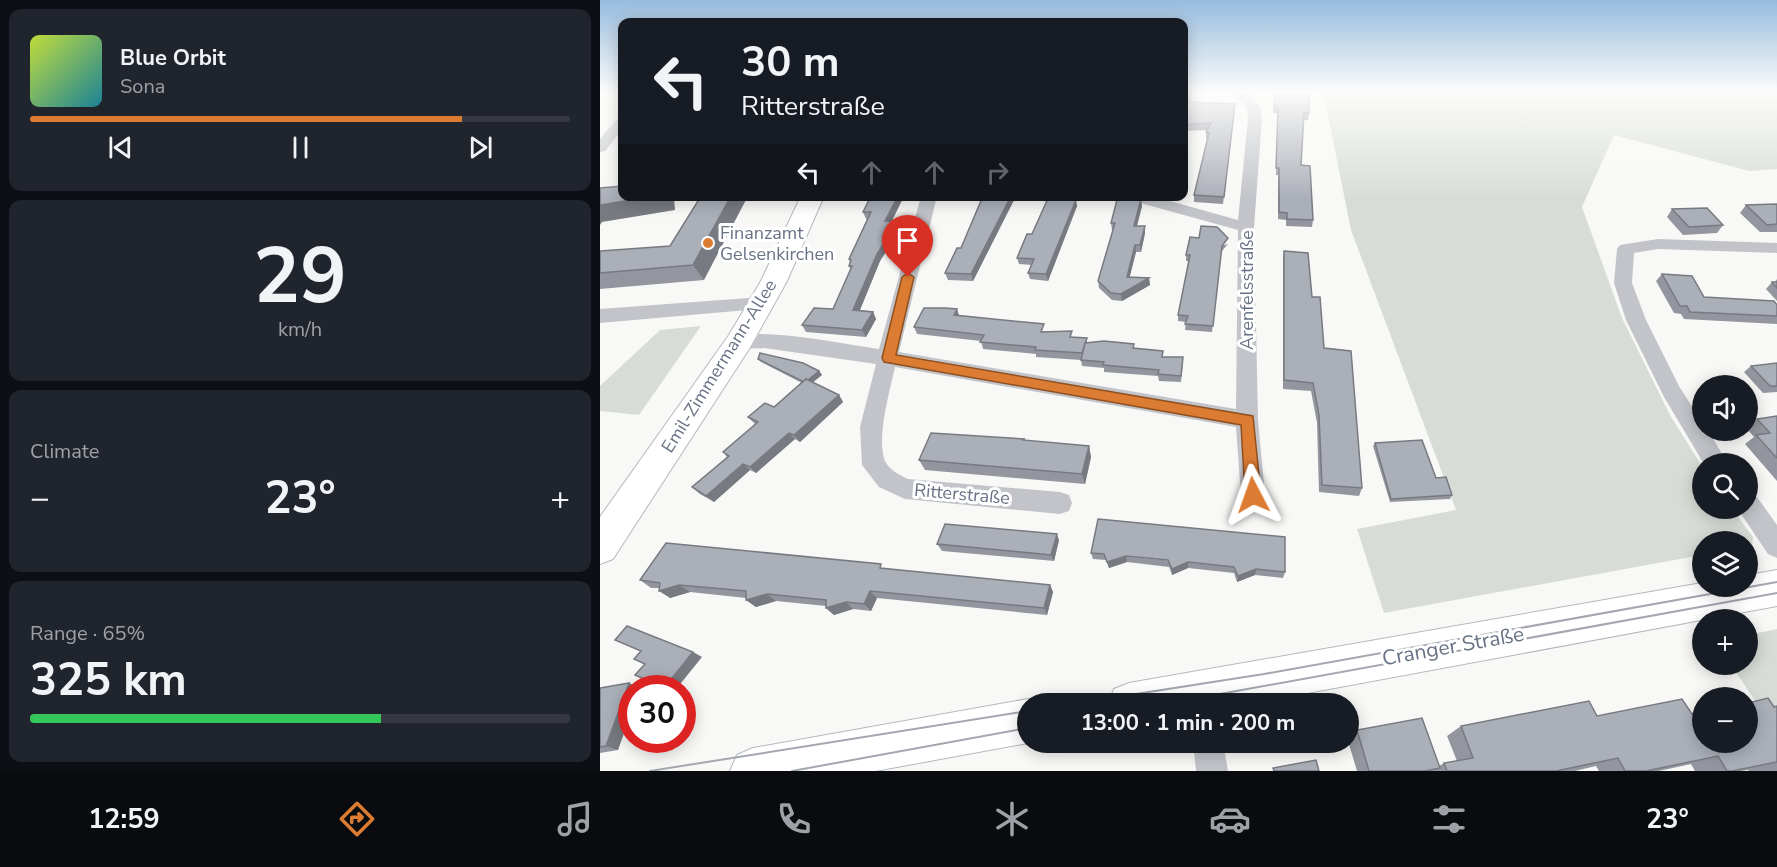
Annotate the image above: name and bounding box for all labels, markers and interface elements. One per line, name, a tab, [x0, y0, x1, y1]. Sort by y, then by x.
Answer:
text: 30 m	[741, 34, 840, 91]
icon: left	[642, 42, 720, 120]
text: Blue Orbit	[120, 43, 226, 73]
text: Sona	[120, 73, 165, 100]
text: Ritterstraße	[741, 88, 885, 125]
icon: previous	[104, 131, 137, 164]
icon: pause	[284, 131, 317, 164]
icon: next	[464, 131, 497, 164]
icon: left	[792, 156, 825, 189]
icon: ahead	[855, 156, 888, 189]
icon: ahead	[918, 156, 951, 189]
icon: right	[981, 156, 1014, 189]
pin	[882, 215, 933, 277]
place label: Finanzamt Gelsenkirchen	[720, 221, 834, 266]
text: 29	[253, 223, 347, 330]
icon: arrive	[891, 224, 924, 257]
street label: Arenfelsstraße	[1235, 230, 1259, 350]
marker: Finanzamt Gelsenkirchen	[701, 236, 715, 250]
street label: Emil-Zimmermann-Allee	[656, 275, 782, 457]
text: km/h	[278, 316, 322, 343]
map controls	[1692, 375, 1758, 753]
button: sound	[1692, 375, 1758, 441]
text: Climate	[30, 438, 99, 465]
button: search	[1692, 453, 1758, 519]
position arrow	[1221, 463, 1285, 527]
text: 23°	[264, 468, 336, 529]
text: −	[30, 476, 50, 521]
text: +	[550, 476, 570, 521]
street label: Ritterstraße	[913, 478, 1011, 510]
button: layers	[1692, 531, 1758, 597]
button: +	[1692, 609, 1758, 675]
text: Range · 65%	[30, 620, 145, 647]
street label: Cranger Straße	[1380, 620, 1526, 672]
text: 325 km	[30, 650, 187, 711]
speed limit sign: 30	[618, 675, 696, 753]
button: −	[1692, 687, 1758, 753]
text: 13:00 · 1 min · 200 m	[1081, 708, 1295, 738]
icon: directions	[336, 798, 378, 840]
icon: music	[554, 798, 596, 840]
icon: phone	[773, 798, 815, 840]
icon: climate	[991, 798, 1033, 840]
icon: car	[1209, 798, 1251, 840]
icon: filters	[1428, 798, 1470, 840]
text: 12:59	[88, 801, 160, 838]
text: 23°	[1646, 801, 1689, 838]

